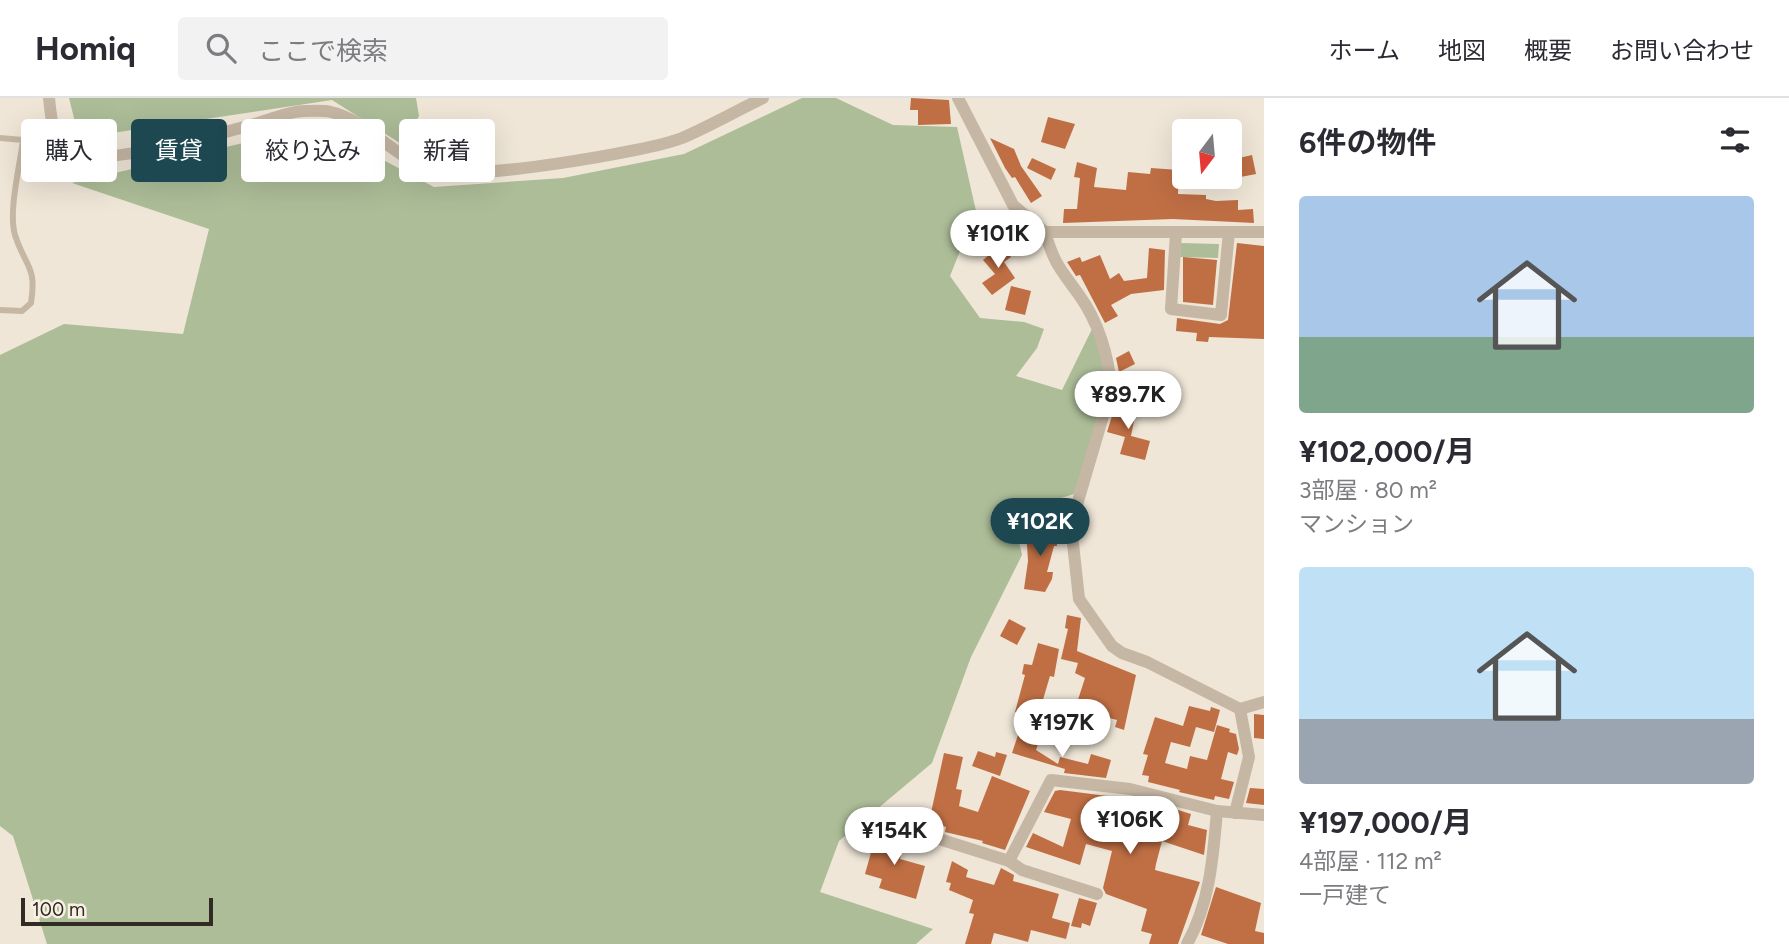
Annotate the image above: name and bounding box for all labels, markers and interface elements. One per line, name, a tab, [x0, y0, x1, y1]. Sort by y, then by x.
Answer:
search box	[178, 17, 668, 80]
text: Homiq	[35, 29, 136, 68]
icon: search	[202, 29, 240, 67]
text: ここで検索	[258, 35, 388, 67]
text: ホーム	[1329, 36, 1400, 65]
text: 地図	[1438, 36, 1486, 65]
text: 概要	[1524, 36, 1572, 65]
text: お問い合わせ	[1610, 36, 1754, 65]
chip: 購入	[21, 119, 117, 182]
chip: 賃貸	[131, 119, 227, 182]
chip: 絞り込み	[241, 119, 385, 182]
chip: 新着	[399, 119, 495, 182]
north arrow	[1172, 119, 1242, 189]
map controls	[1172, 119, 1242, 189]
icon: filters	[1716, 121, 1754, 159]
text: 6件の物件	[1299, 124, 1436, 161]
pin: ¥101K	[949, 211, 1047, 270]
text: ¥101K	[966, 219, 1030, 247]
icon: home	[1464, 242, 1590, 368]
pin: ¥89.7K	[1071, 372, 1185, 431]
text: ¥89.7K	[1091, 380, 1165, 408]
text: ¥102,000/月	[1299, 433, 1475, 470]
text: 3部屋 · 80 m²	[1299, 476, 1437, 504]
pin: ¥102K	[991, 498, 1089, 558]
text: ¥102K	[1007, 507, 1073, 535]
text: マンション	[1299, 510, 1414, 538]
icon: home	[1464, 613, 1590, 739]
pin: ¥197K	[1013, 700, 1111, 759]
text: ¥197K	[1030, 708, 1094, 736]
pin: ¥106K	[1081, 796, 1179, 856]
text: ¥197,000/月	[1299, 804, 1473, 841]
text: ¥106K	[1097, 805, 1163, 833]
pin: ¥154K	[845, 808, 943, 867]
text: ¥154K	[861, 816, 927, 844]
text: 4部屋 · 112 m²	[1299, 847, 1442, 875]
text: 一戸建て	[1299, 881, 1391, 909]
scale bar	[21, 895, 214, 927]
text: 100 m	[32, 898, 85, 921]

